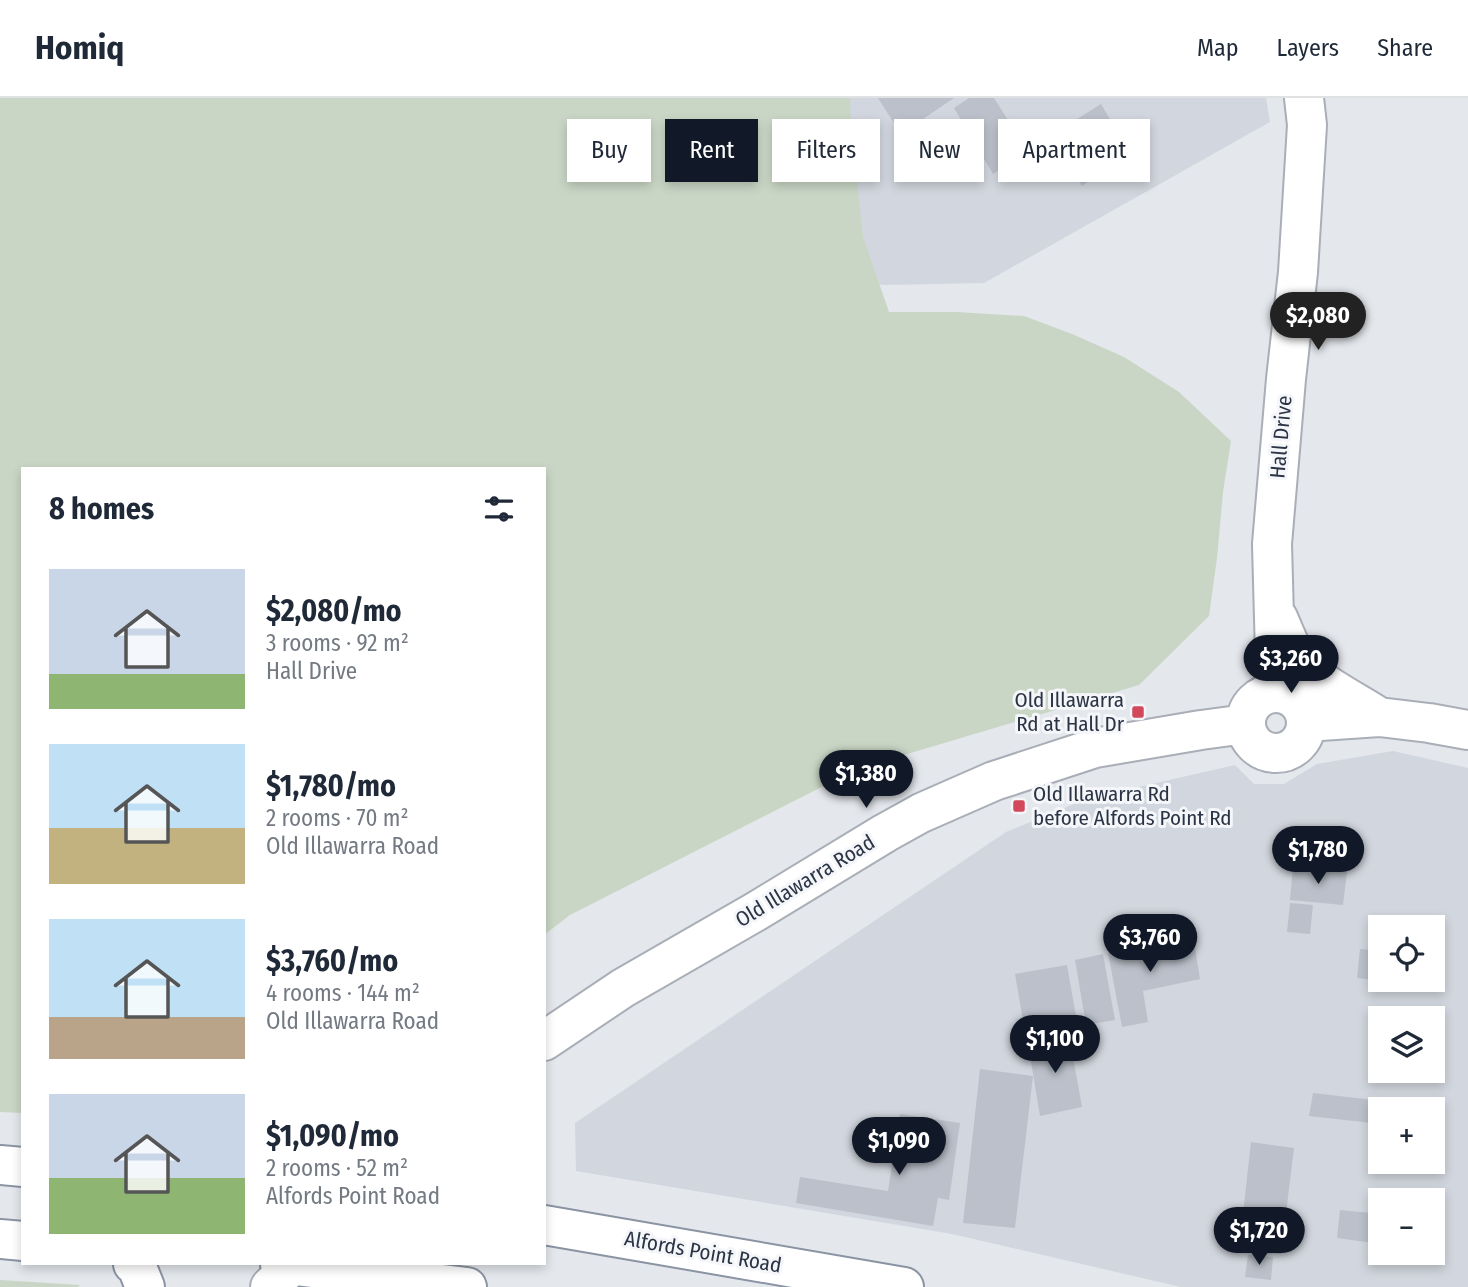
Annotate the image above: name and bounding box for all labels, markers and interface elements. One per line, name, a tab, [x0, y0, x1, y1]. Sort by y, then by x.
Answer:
text: Homiq	[35, 28, 124, 68]
text: Map	[1197, 34, 1239, 62]
text: Layers	[1277, 34, 1339, 62]
text: Share	[1377, 34, 1433, 62]
chip: Buy	[567, 119, 651, 182]
chip: Rent	[665, 119, 758, 182]
chip: Filters	[772, 119, 880, 182]
chip: New	[894, 119, 984, 182]
chip: Apartment	[998, 119, 1150, 182]
pin: $2,080	[1261, 292, 1375, 352]
text: $2,080	[1286, 301, 1350, 329]
street label: Hall Drive	[1264, 394, 1298, 480]
icon: filters	[480, 490, 518, 528]
text: 8 homes	[49, 491, 154, 527]
text: $2,080/mo	[266, 593, 402, 629]
icon: home	[105, 597, 189, 681]
text: 3 rooms · 92 m²	[266, 629, 409, 657]
pin: $3,260	[1234, 636, 1348, 695]
text: $3,260	[1260, 644, 1322, 672]
text: Hall Drive	[266, 657, 357, 685]
place label: Old Illawarra Rd at Hall Dr	[1014, 687, 1125, 737]
marker: Old Illawarra Rd at Hall Dr	[1130, 704, 1146, 720]
pin: $1,380	[809, 750, 923, 810]
text: $1,380	[835, 759, 897, 787]
text: $1,780/mo	[266, 768, 396, 804]
icon: home	[105, 772, 189, 856]
place label: Old Illawarra Rd before Alfords Point Rd	[1033, 781, 1232, 831]
marker: Old Illawarra Rd before Alfords Point Rd	[1011, 798, 1027, 814]
text: 2 rooms · 70 m²	[266, 804, 409, 832]
pin: $1,780	[1261, 826, 1375, 886]
street label: Old Illawarra Road	[731, 829, 879, 933]
text: Old Illawarra Road	[266, 832, 439, 860]
text: $1,780	[1288, 835, 1348, 863]
pin: $3,760	[1093, 914, 1207, 974]
map controls	[1368, 915, 1445, 1265]
button: locate	[1368, 915, 1445, 992]
text: $3,760	[1119, 923, 1181, 951]
text: $3,760/mo	[266, 943, 398, 979]
icon: home	[105, 947, 189, 1031]
text: 4 rooms · 144 m²	[266, 979, 420, 1007]
button: layers	[1368, 1006, 1445, 1083]
text: Old Illawarra Road	[266, 1007, 439, 1035]
pin: $1,100	[998, 1016, 1112, 1075]
text: $1,100	[1026, 1024, 1084, 1052]
button: +	[1368, 1097, 1445, 1174]
text: $1,090/mo	[266, 1118, 399, 1154]
pin: $1,090	[842, 1118, 956, 1177]
icon: home	[105, 1122, 189, 1206]
text: $1,090	[868, 1126, 930, 1154]
text: 2 rooms · 52 m²	[266, 1154, 408, 1182]
text: Alfords Point Road	[266, 1182, 440, 1210]
button: −	[1368, 1188, 1445, 1265]
pin: $1,720	[1202, 1208, 1316, 1267]
text: $1,720	[1230, 1216, 1288, 1244]
street label: Alfords Point Road	[623, 1225, 783, 1279]

